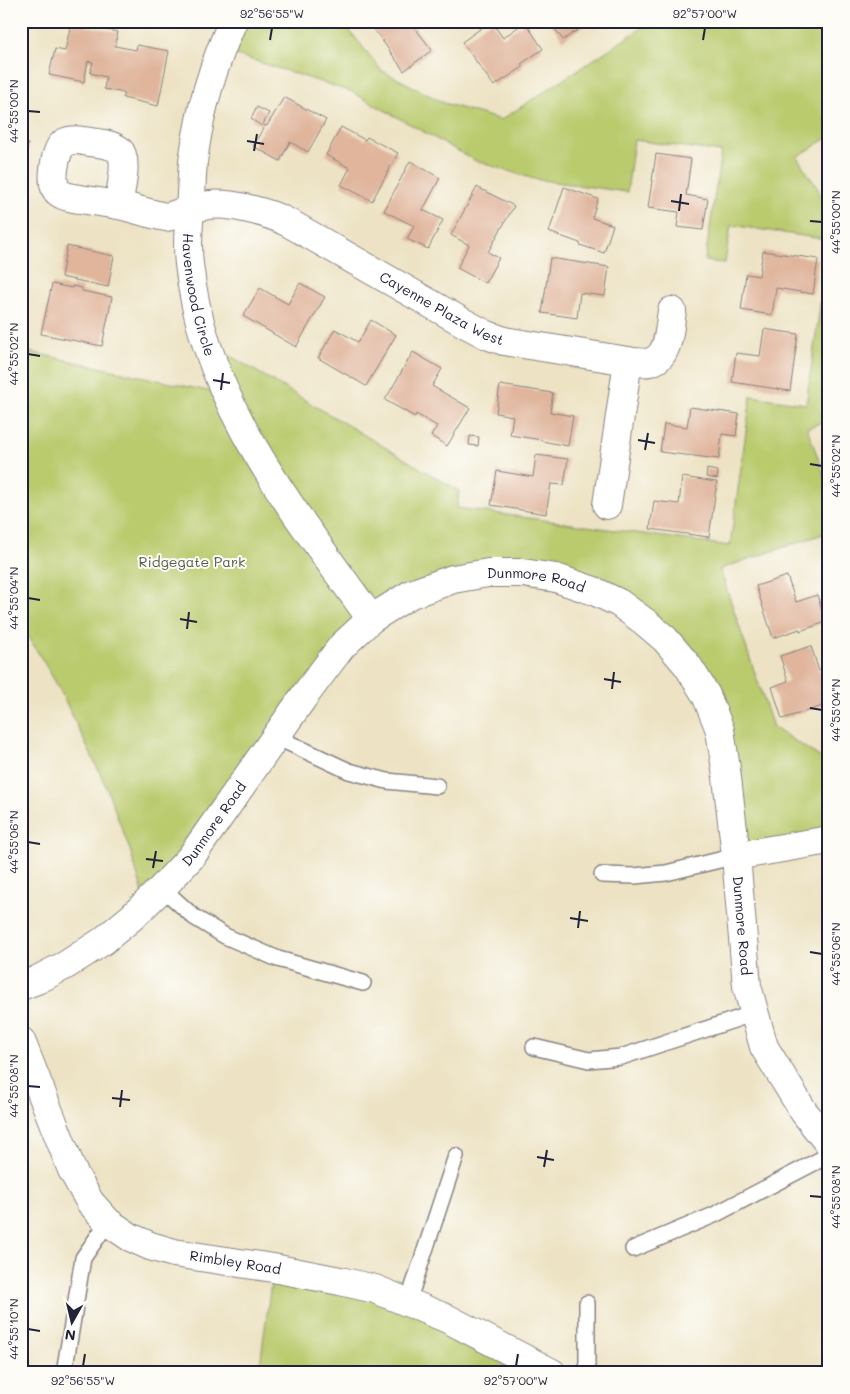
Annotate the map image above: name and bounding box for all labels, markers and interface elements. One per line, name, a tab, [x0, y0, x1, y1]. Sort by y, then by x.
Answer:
text: 92°56'55"W	[240, 5, 304, 21]
text: 92°57'00"W	[673, 5, 737, 21]
text: 44°55'00"N	[5, 79, 21, 143]
text: 44°55'00"N	[827, 190, 843, 254]
street label: Havenwood Circle	[179, 233, 220, 359]
street label: Cayenne Plaza West	[376, 267, 507, 349]
text: 44°55'02"N	[5, 323, 21, 385]
text: 44°55'02"N	[827, 435, 843, 497]
park label: Ridgegate Park	[139, 552, 245, 571]
street label: Dunmore Road	[487, 563, 588, 596]
text: 44°55'04"N	[5, 567, 21, 629]
text: 44°55'04"N	[827, 679, 843, 741]
street label: Dunmore Road	[177, 777, 250, 870]
text: 44°55'06"N	[5, 810, 21, 874]
street label: Dunmore Road	[729, 875, 756, 976]
text: 44°55'06"N	[827, 922, 843, 986]
text: 44°55'08"N	[5, 1054, 21, 1118]
text: 44°55'08"N	[827, 1165, 843, 1229]
street label: Rimbley Road	[188, 1246, 283, 1278]
north arrow	[48, 1296, 98, 1346]
text: 44°55'10"N	[5, 1298, 21, 1360]
text: N	[64, 1325, 77, 1346]
text: 92°56'55"W	[51, 1372, 115, 1388]
text: 92°57'00"W	[484, 1372, 548, 1388]

